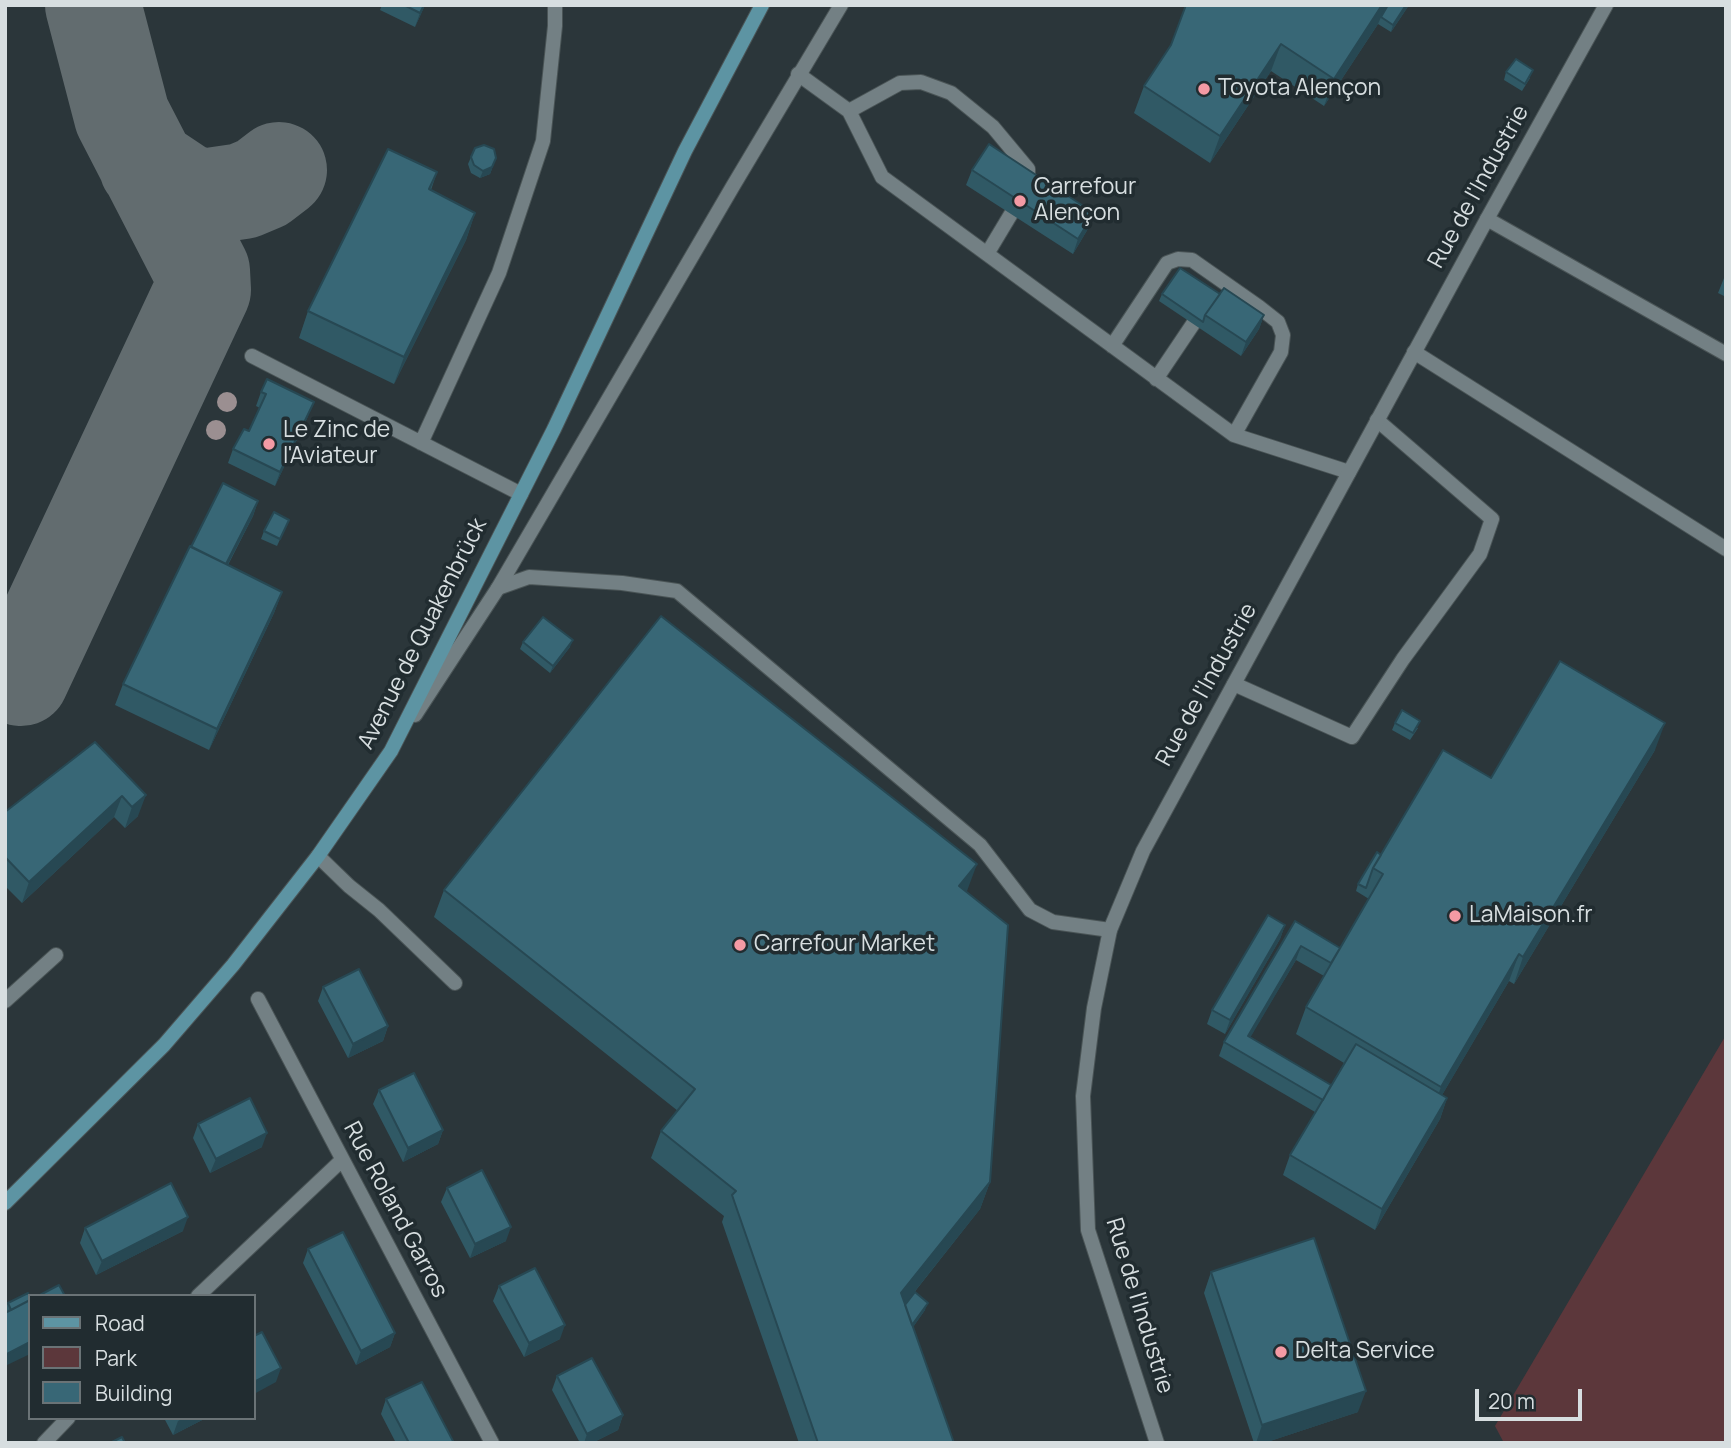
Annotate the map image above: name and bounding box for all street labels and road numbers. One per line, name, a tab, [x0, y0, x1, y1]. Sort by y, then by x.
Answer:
street label: Rue de l'Industrie	[1423, 101, 1535, 273]
street label: Avenue de Quakenbrück	[353, 514, 493, 754]
street label: Rue de l'Industrie	[1151, 599, 1263, 771]
street label: Rue Roland Garros	[337, 1117, 453, 1303]
street label: Rue de l'Industrie	[1099, 1215, 1179, 1397]

